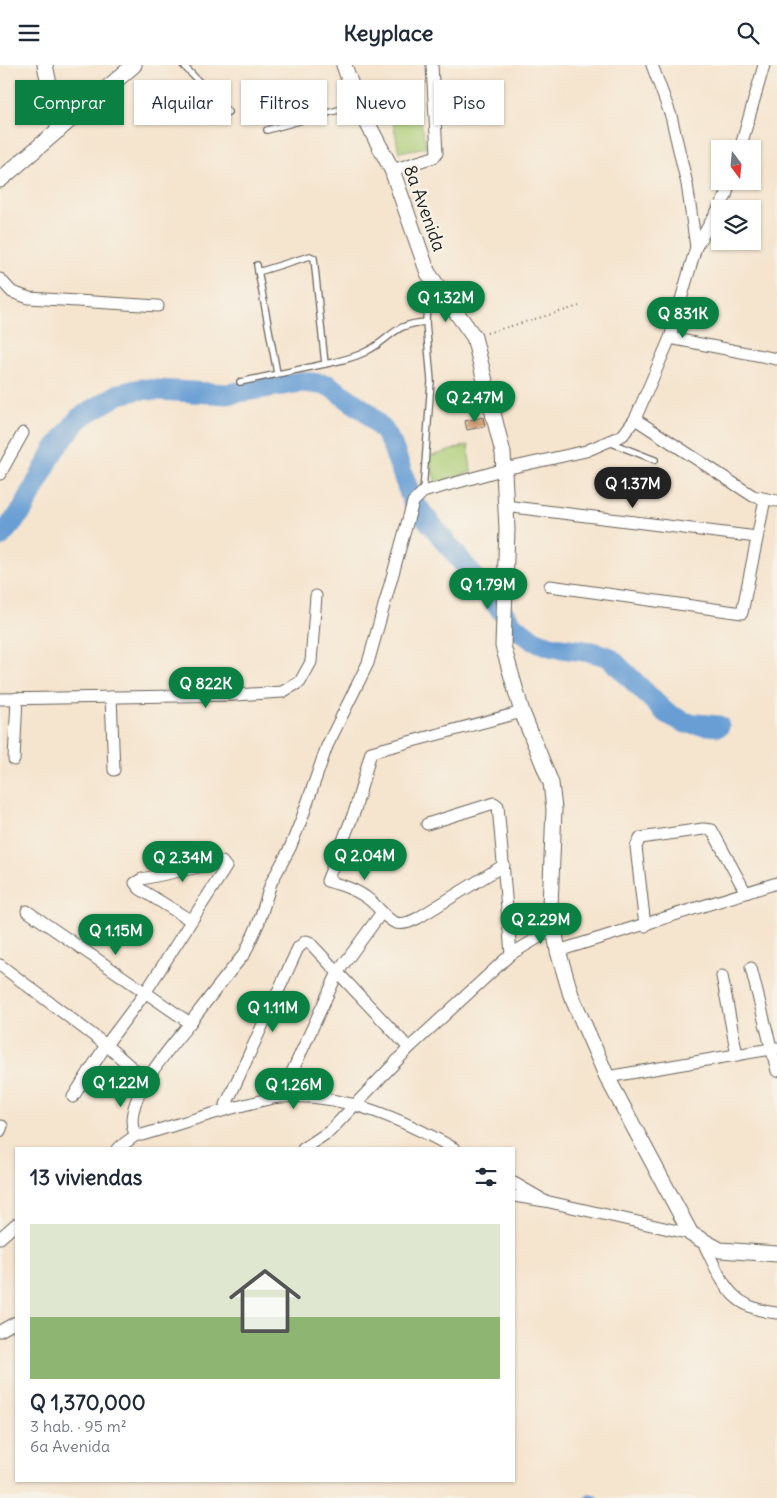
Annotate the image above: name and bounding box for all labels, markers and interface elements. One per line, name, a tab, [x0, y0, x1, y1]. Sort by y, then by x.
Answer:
icon: menu	[15, 19, 43, 47]
text: Keyplace	[344, 19, 433, 47]
icon: search	[734, 19, 762, 47]
chip: Comprar	[15, 80, 124, 125]
chip: Alquilar	[134, 80, 231, 125]
chip: Filtros	[241, 80, 327, 125]
chip: Nuevo	[337, 80, 424, 125]
chip: Piso	[434, 80, 504, 125]
north arrow	[711, 140, 761, 190]
map controls	[711, 140, 761, 250]
street label: 8a Avenida	[399, 162, 451, 254]
button: layers	[711, 200, 761, 250]
pin: Q 1.32M	[400, 281, 492, 323]
text: Q 1.32M	[418, 287, 474, 307]
pin: Q 831K	[642, 297, 724, 339]
text: Q 831K	[658, 303, 708, 323]
pin: Q 2.47M	[429, 381, 521, 423]
text: Q 2.47M	[446, 387, 504, 407]
pin: Q 1.37M	[587, 467, 679, 509]
text: Q 1.37M	[605, 473, 661, 493]
pin: Q 1.79M	[442, 567, 534, 610]
text: Q 1.79M	[460, 574, 516, 594]
pin: Q 822K	[165, 667, 247, 709]
text: Q 822K	[180, 673, 232, 693]
pin: Q 2.04M	[319, 839, 411, 881]
pin: Q 2.34M	[137, 841, 229, 883]
text: Q 2.04M	[335, 845, 395, 865]
text: Q 2.34M	[153, 847, 213, 867]
pin: Q 2.29M	[495, 903, 587, 945]
text: Q 2.29M	[512, 909, 570, 929]
pin: Q 1.15M	[70, 913, 162, 956]
text: Q 1.15M	[89, 920, 143, 940]
pin: Q 1.11M	[227, 991, 319, 1033]
text: Q 1.11M	[248, 997, 298, 1017]
pin: Q 1.22M	[75, 1065, 167, 1108]
pin: Q 1.26M	[248, 1067, 340, 1110]
text: Q 1.22M	[93, 1072, 149, 1092]
text: Q 1.26M	[266, 1074, 322, 1094]
icon: filters	[472, 1163, 500, 1191]
text: 13 viviendas	[30, 1164, 142, 1191]
icon: home	[220, 1256, 310, 1346]
text: Q 1,370,000	[30, 1389, 145, 1416]
text: 3 hab. · 95 m²	[30, 1416, 127, 1436]
text: 6a Avenida	[30, 1436, 110, 1456]

